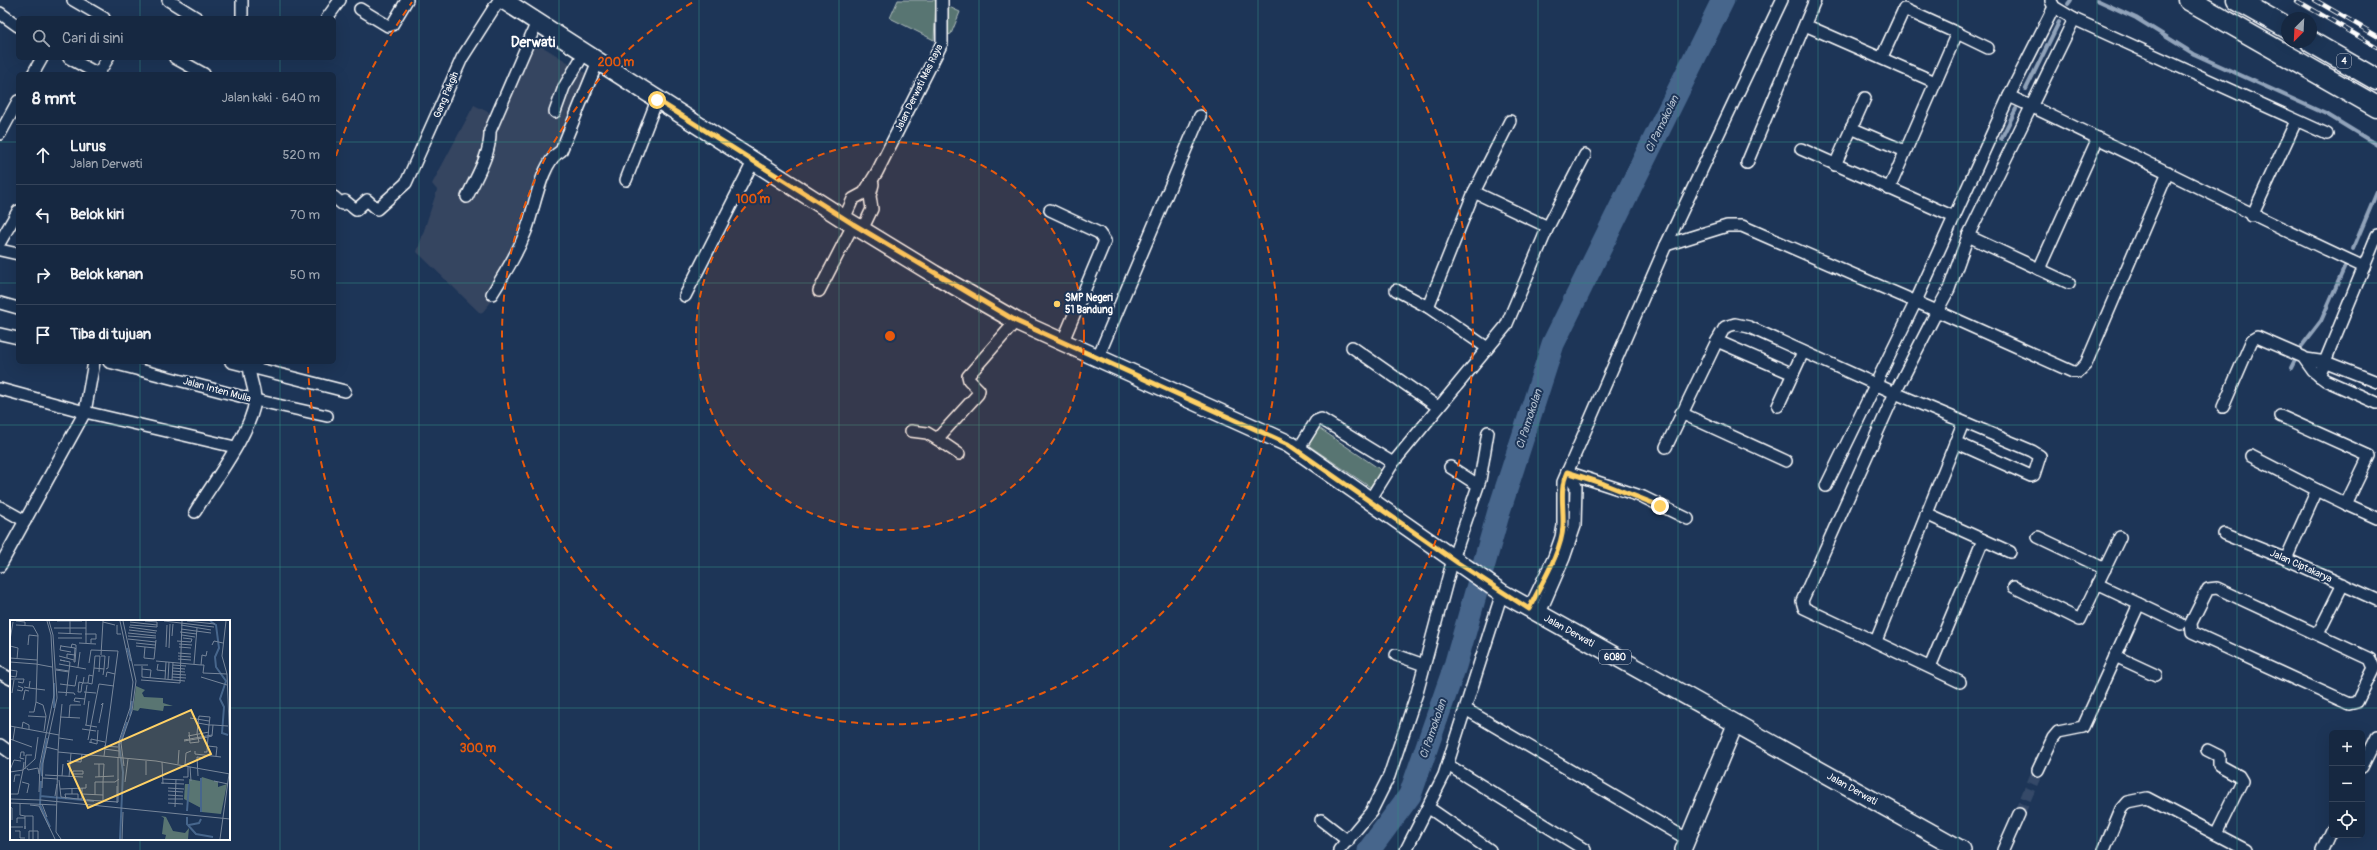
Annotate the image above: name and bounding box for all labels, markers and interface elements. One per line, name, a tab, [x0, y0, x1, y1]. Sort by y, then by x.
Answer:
north arrow	[2281, 12, 2317, 48]
search box	[16, 16, 336, 60]
icon: search	[30, 27, 52, 49]
text: Cari di sini	[62, 29, 123, 48]
district label: Derwati	[511, 34, 556, 51]
street label: Jalan Derwati Mas Raya	[893, 42, 946, 134]
road number: 4	[2337, 54, 2351, 68]
text: 200 m	[598, 55, 635, 70]
street label: Gang Pakgih	[431, 70, 461, 120]
text: 8 mnt	[32, 88, 76, 109]
text: Jalan kaki · 640 m	[221, 90, 320, 106]
route start	[648, 91, 666, 109]
water label: Ci Pamokolan	[1643, 93, 1682, 155]
text: Lurus	[70, 137, 106, 156]
icon: ahead	[32, 144, 54, 166]
text: 520 m	[282, 147, 320, 163]
text: Jalan Derwati	[70, 156, 142, 172]
text: 100 m	[736, 192, 771, 207]
icon: left	[32, 204, 54, 226]
text: Belok kiri	[70, 205, 124, 224]
text: 70 m	[290, 207, 320, 223]
icon: right	[32, 264, 54, 286]
text: Belok kanan	[70, 265, 143, 284]
text: 50 m	[290, 267, 320, 283]
place label: SMP Negeri 51 Bandung	[1065, 292, 1113, 316]
marker: SMP Negeri 51 Bandung	[1052, 299, 1062, 309]
icon: arrive	[32, 324, 54, 346]
text: Tiba di tujuan	[70, 325, 151, 344]
centre of rings	[883, 329, 897, 343]
street label: Jalan Inten Mulia	[182, 375, 253, 405]
water label: Ci Pamokolan	[1513, 387, 1545, 450]
route end	[1651, 497, 1669, 515]
street label: Jalan Ciptakarya	[2268, 547, 2334, 585]
street label: Jalan Derwati	[1542, 612, 1596, 650]
inset map	[10, 620, 230, 840]
road number: 6080	[1599, 650, 1631, 664]
water label: Ci Pamokolan	[1417, 697, 1449, 760]
map controls	[2329, 730, 2365, 838]
button: +	[2329, 730, 2365, 766]
text: 300 m	[460, 741, 497, 756]
button: −	[2329, 766, 2365, 802]
street label: Jalan Derwati	[1825, 770, 1879, 808]
button: locate	[2329, 802, 2365, 838]

